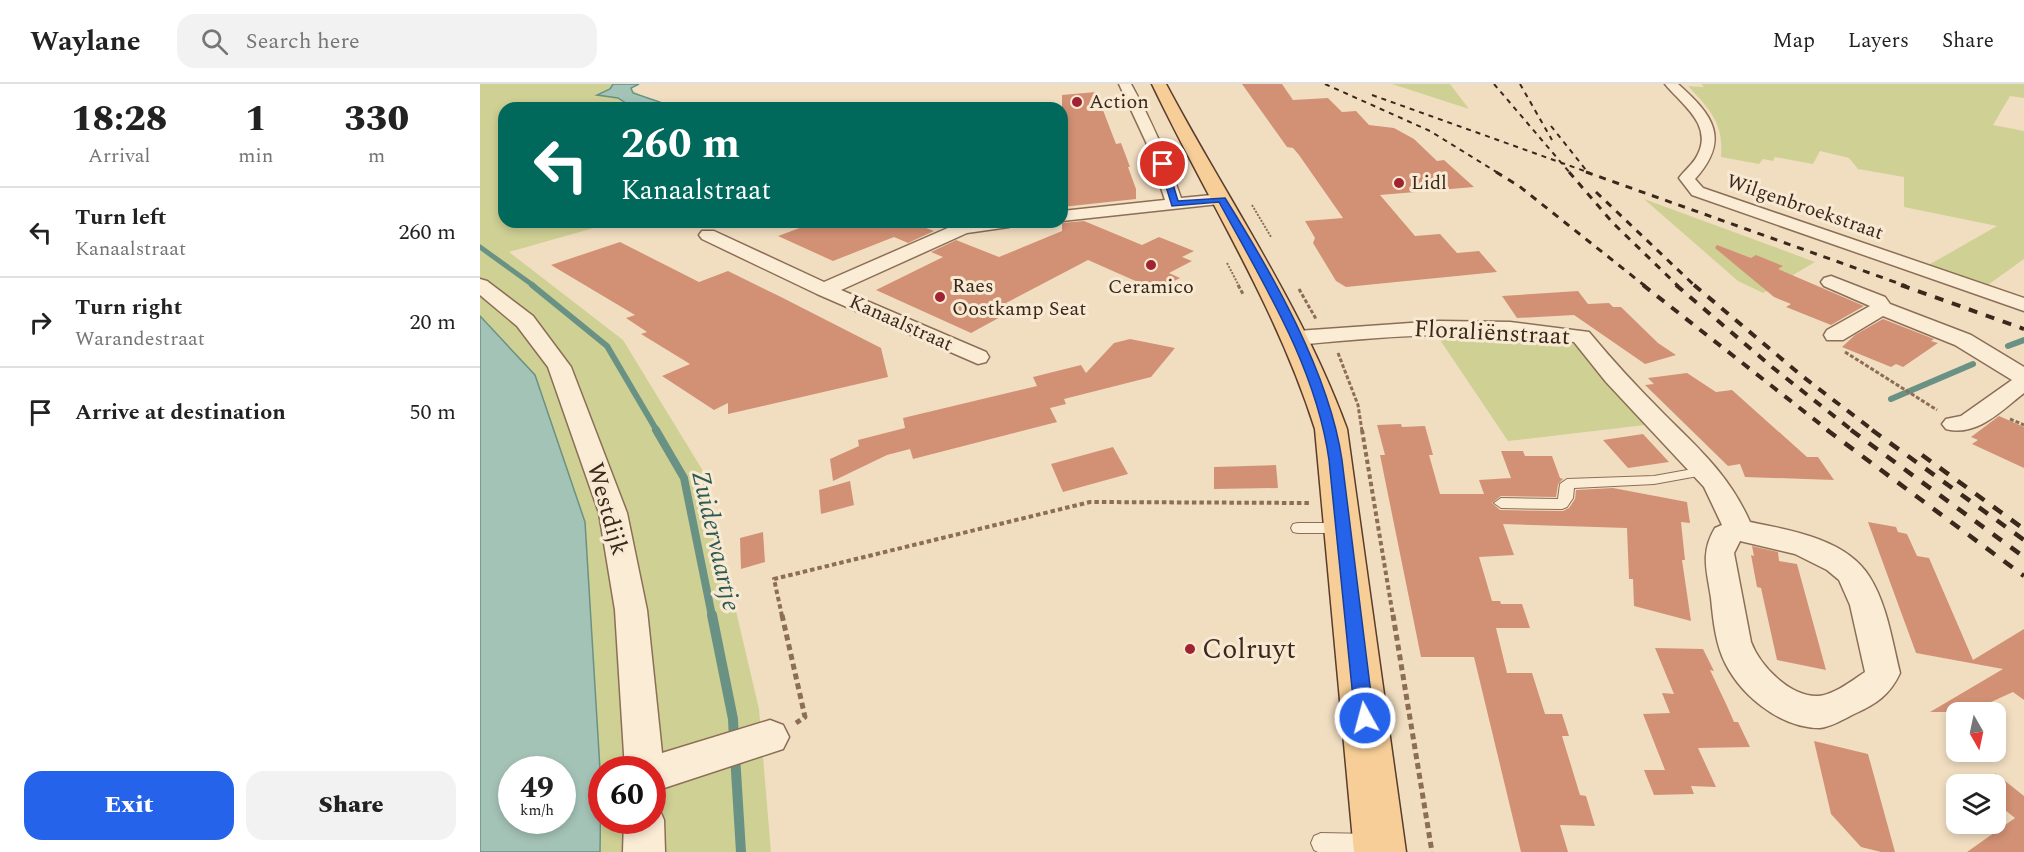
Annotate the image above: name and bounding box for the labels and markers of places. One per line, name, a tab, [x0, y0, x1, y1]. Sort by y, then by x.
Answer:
place label: Action	[1089, 87, 1149, 117]
marker: Action	[1070, 95, 1084, 109]
pin	[1137, 138, 1188, 189]
place label: Lidl	[1411, 168, 1447, 198]
marker: Lidl	[1392, 176, 1406, 190]
marker: Ceramico	[1144, 258, 1158, 272]
place label: Raes Oostkamp Seat	[952, 271, 1086, 324]
place label: Ceramico	[1108, 272, 1194, 302]
marker: Raes Oostkamp Seat	[933, 290, 947, 304]
place label: Colruyt	[1202, 628, 1296, 671]
marker: Colruyt	[1183, 642, 1197, 656]

